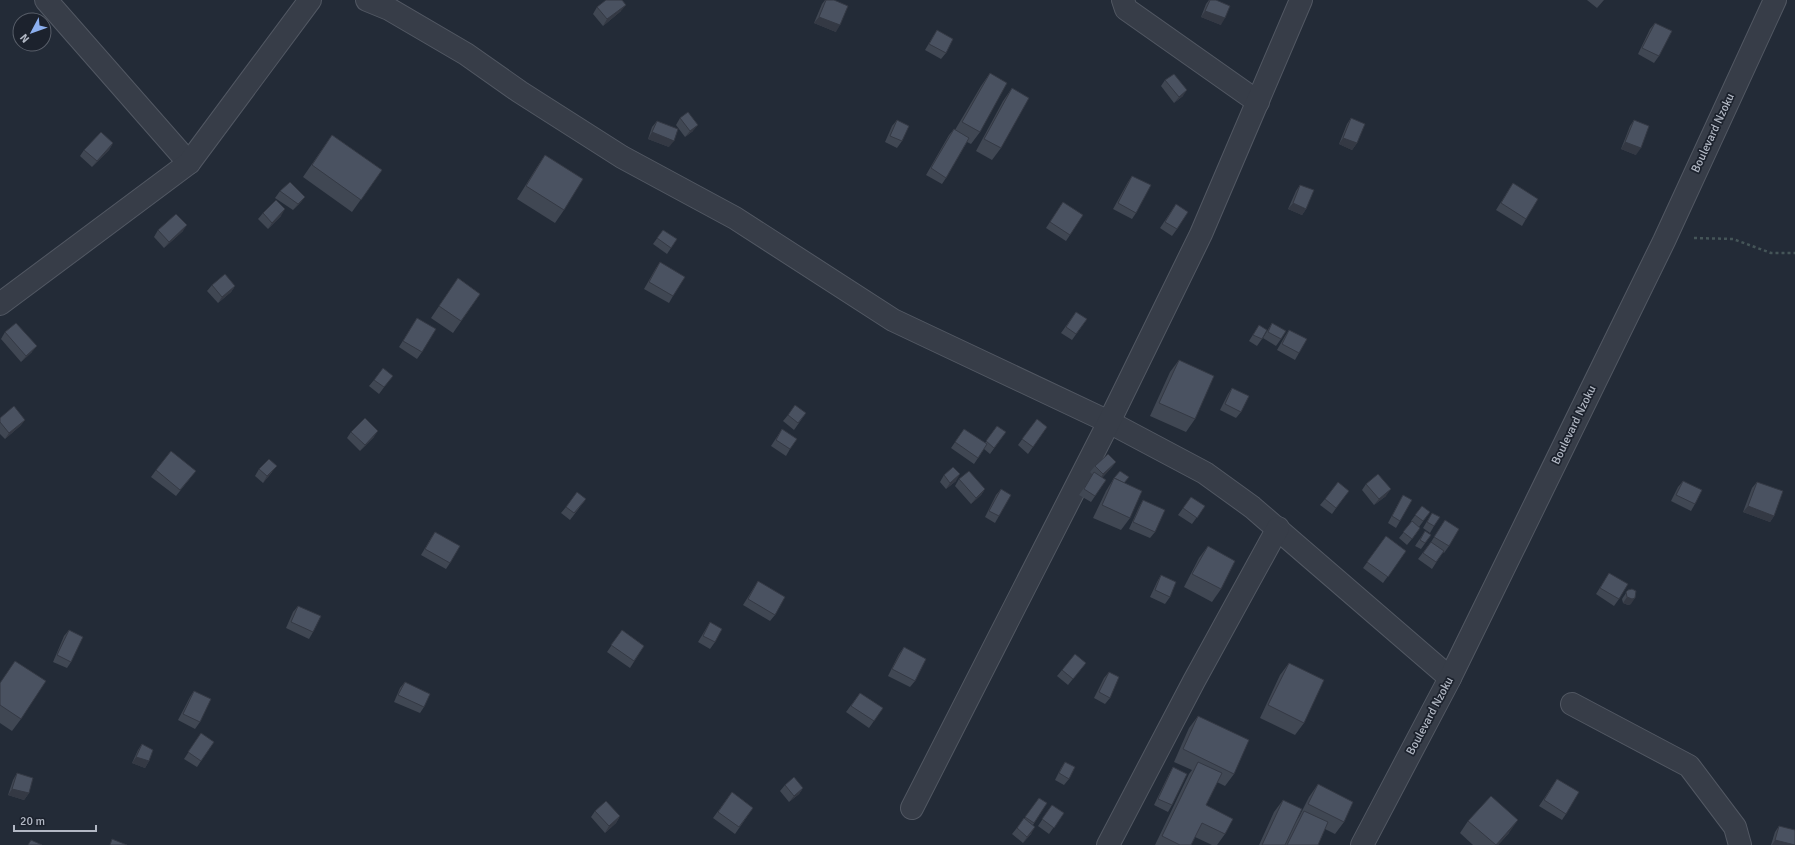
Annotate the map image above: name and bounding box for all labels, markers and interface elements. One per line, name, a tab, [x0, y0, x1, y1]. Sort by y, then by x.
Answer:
north arrow	[12, 12, 52, 52]
text: N	[17, 31, 32, 45]
street label: Boulevard Nzoku	[1688, 91, 1738, 175]
street label: Boulevard Nzoku	[1548, 383, 1600, 467]
street label: Boulevard Nzoku	[1403, 674, 1457, 758]
scale bar	[14, 807, 96, 833]
text: 20 m	[20, 814, 45, 829]

